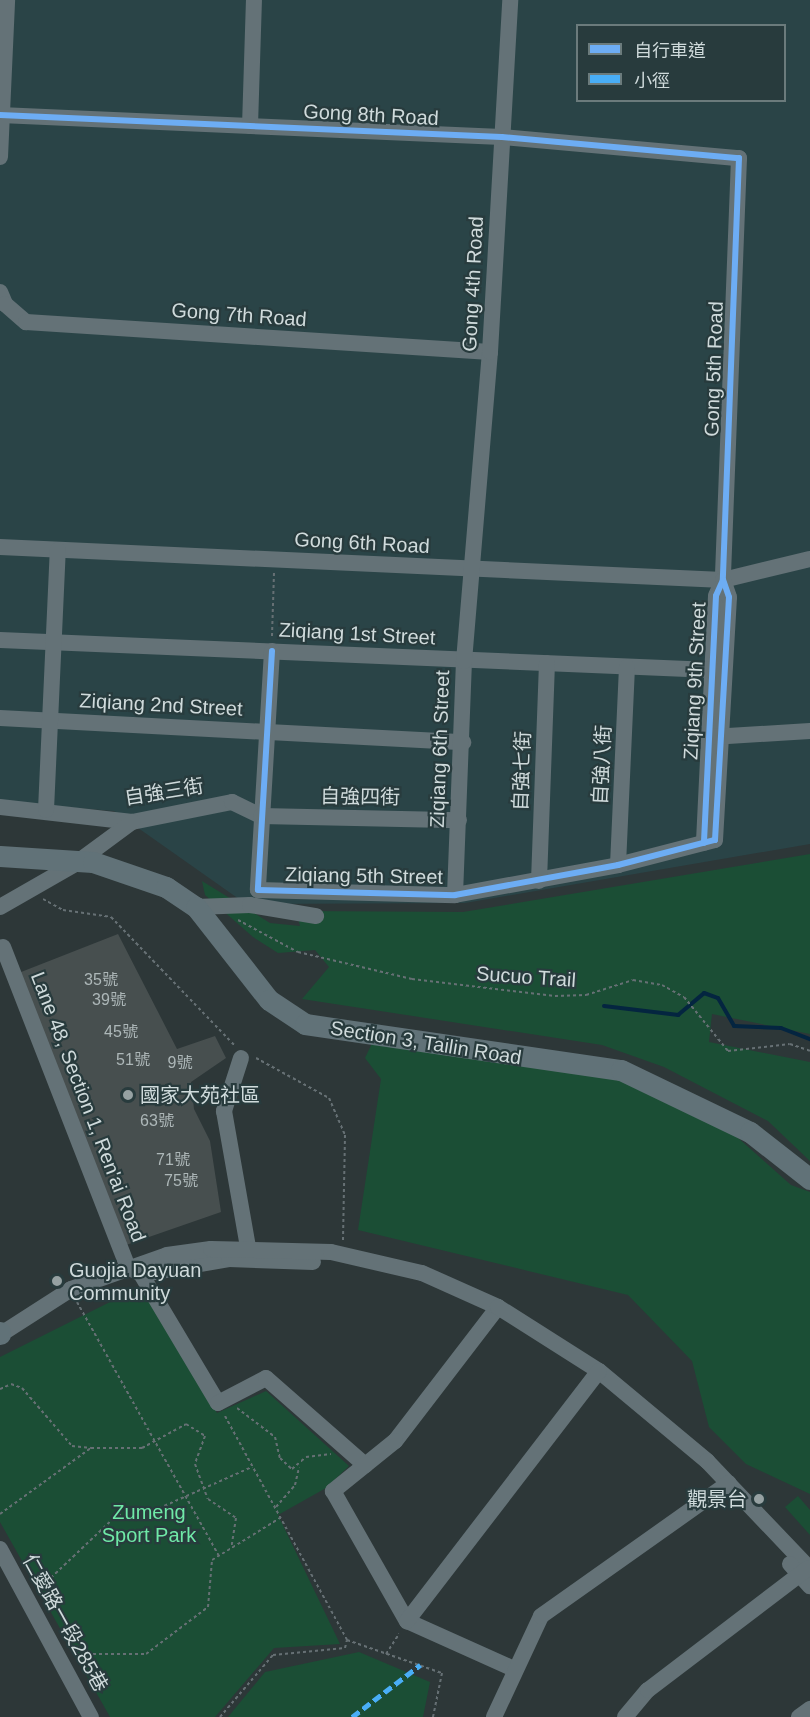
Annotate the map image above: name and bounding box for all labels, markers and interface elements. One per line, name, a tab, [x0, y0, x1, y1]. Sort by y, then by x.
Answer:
legend	[576, 24, 786, 102]
text: 自行車道	[634, 41, 706, 61]
text: 小徑	[634, 71, 670, 91]
street label: Gong 8th Road	[303, 99, 439, 131]
street label: Gong 4th Road	[457, 216, 489, 352]
street label: Gong 7th Road	[171, 298, 307, 332]
street label: Gong 5th Road	[700, 301, 728, 437]
street label: Gong 6th Road	[294, 527, 430, 559]
street label: Ziqiang 9th Street	[679, 602, 711, 760]
street label: Ziqiang 1st Street	[278, 618, 436, 650]
street label: Ziqiang 6th Street	[425, 670, 455, 828]
street label: Ziqiang 2nd Street	[79, 689, 243, 721]
street label: 自強八街	[588, 724, 616, 806]
street label: 自強七街	[509, 731, 535, 811]
street label: 自強三街	[123, 774, 205, 810]
street label: 自強四街	[320, 784, 400, 810]
street label: Ziqiang 5th Street	[285, 863, 443, 889]
street label: Sucuo Trail	[475, 962, 577, 992]
street label: Lane 48, Section 1, Ren'ai Road	[25, 969, 151, 1245]
house number: 35號	[84, 970, 118, 990]
house number: 39號	[92, 990, 126, 1010]
street label: Section 3, Tailin Road	[329, 1016, 523, 1070]
house number: 45號	[104, 1022, 138, 1042]
house number: 51號	[116, 1050, 150, 1070]
house number: 9號	[168, 1053, 192, 1073]
place label: 國家大苑社區	[140, 1083, 260, 1107]
marker: 國家大苑社區	[121, 1088, 135, 1102]
house number: 63號	[140, 1111, 174, 1131]
house number: 71號	[156, 1150, 190, 1170]
house number: 75號	[164, 1171, 198, 1191]
place label: Guojia Dayuan Community	[69, 1258, 201, 1305]
marker: Guojia Dayuan Community	[50, 1274, 64, 1288]
place label: 觀景台	[687, 1487, 747, 1511]
marker: 觀景台	[752, 1492, 766, 1506]
park label: Zumeng Sport Park	[102, 1500, 196, 1547]
street label: 仁愛路一段285巷	[17, 1550, 113, 1696]

